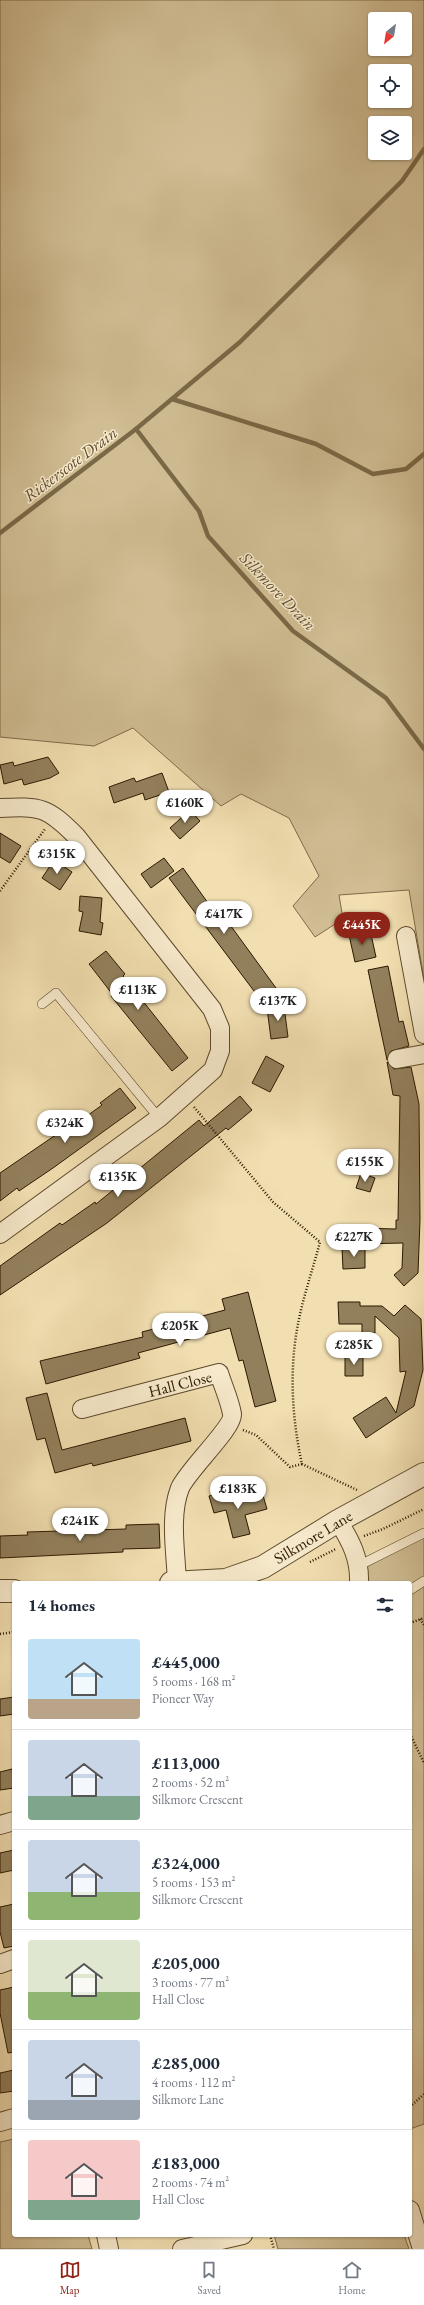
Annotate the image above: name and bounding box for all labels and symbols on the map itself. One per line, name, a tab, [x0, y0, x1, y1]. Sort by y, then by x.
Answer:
north arrow	[368, 12, 412, 56]
water label: Rickerscote Drain	[19, 422, 121, 506]
water label: Silkmore Drain	[234, 546, 321, 635]
pin: £160K	[157, 790, 213, 824]
pin: £315K	[29, 841, 85, 875]
pin: £417K	[196, 901, 252, 935]
pin: £445K	[334, 912, 390, 946]
pin: £113K	[110, 977, 166, 1011]
pin: £137K	[250, 988, 306, 1022]
pin: £324K	[37, 1110, 93, 1144]
pin: £155K	[337, 1149, 393, 1183]
pin: £135K	[90, 1164, 146, 1198]
pin: £227K	[326, 1224, 382, 1258]
pin: £205K	[152, 1313, 208, 1347]
pin: £285K	[326, 1332, 382, 1366]
street label: Hall Close	[146, 1366, 214, 1402]
pin: £183K	[210, 1476, 266, 1510]
street label: Silkmore Lane	[270, 1505, 356, 1569]
pin: £241K	[52, 1508, 108, 1542]

